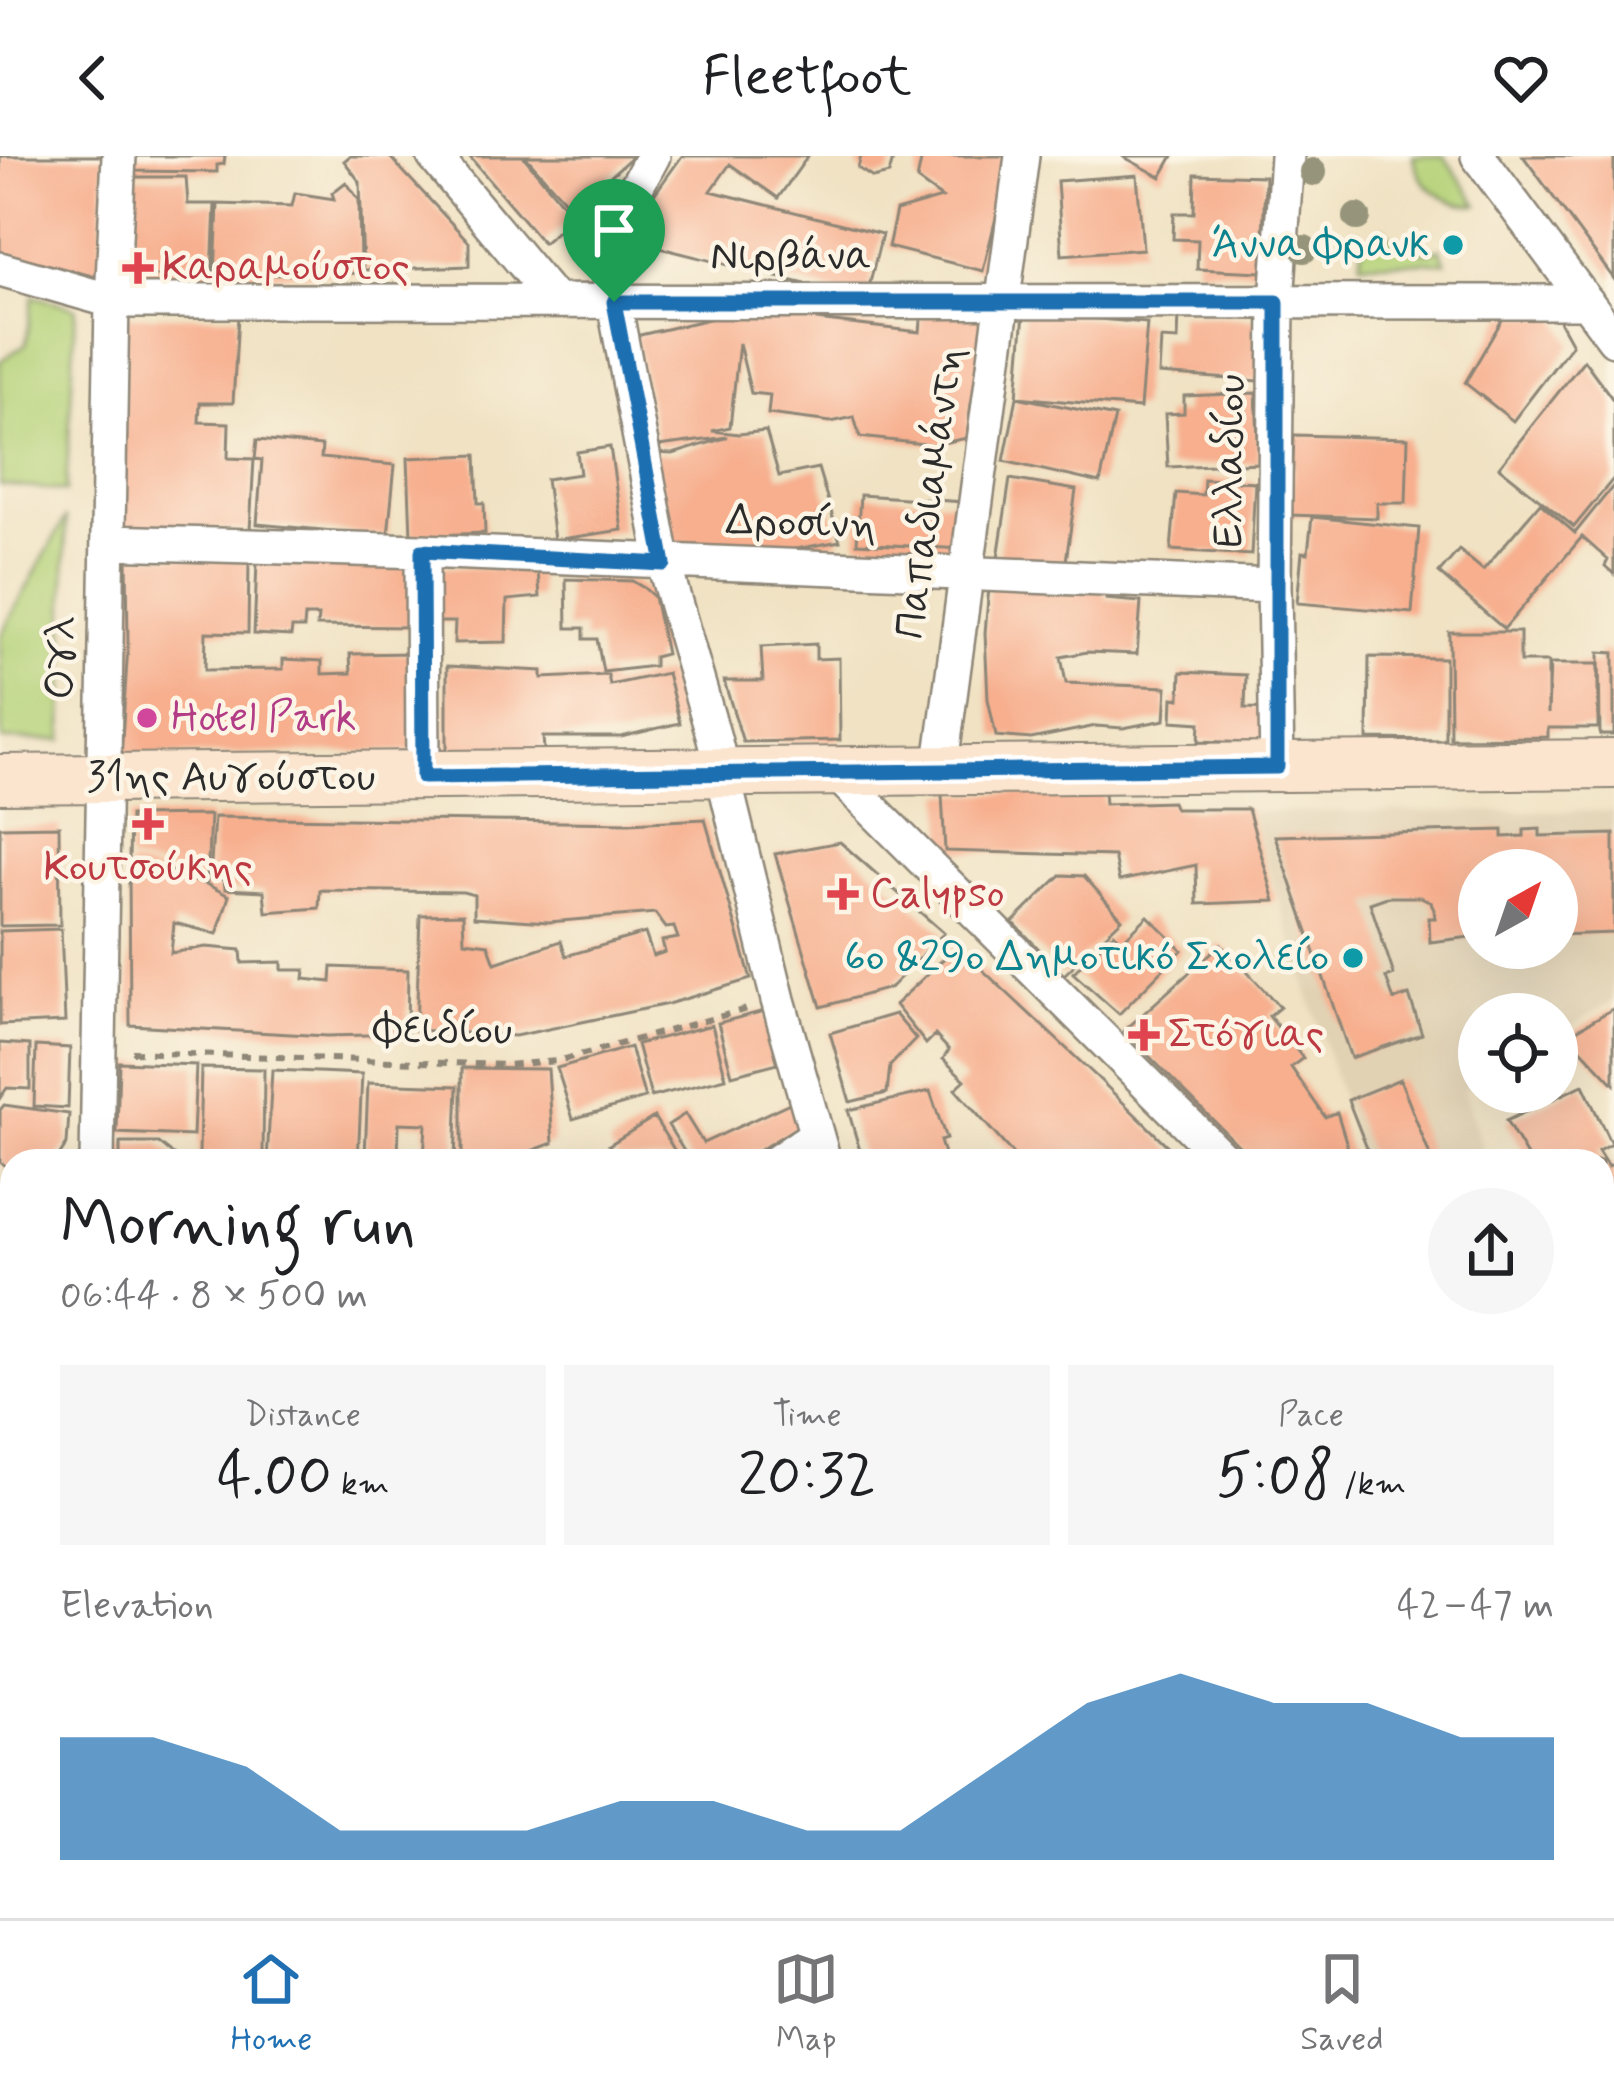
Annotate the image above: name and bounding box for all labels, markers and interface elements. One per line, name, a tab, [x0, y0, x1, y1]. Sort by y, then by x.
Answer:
text: Fleetfoot	[702, 43, 912, 114]
icon: back	[60, 45, 126, 111]
icon: heart	[1488, 45, 1554, 111]
pin	[563, 179, 665, 302]
icon: arrive	[581, 197, 647, 263]
place label: Άννα Φρανκ	[1212, 218, 1429, 273]
street label: Νιρβάνα	[710, 230, 872, 285]
marker: Άννα Φρανκ	[1440, 232, 1466, 258]
place label: Καραμούστος	[162, 241, 410, 296]
marker: Καραμούστος	[125, 255, 151, 281]
street label: Παπαδιαμάντη	[883, 343, 979, 643]
street label: Ελλαδίου	[1202, 374, 1260, 548]
street label: Δροσίνη	[725, 494, 877, 554]
street label: Ογλ	[34, 616, 90, 700]
place label: Hotel Park	[171, 691, 356, 746]
marker: Hotel Park	[134, 705, 160, 731]
street label: 31ης Αυγούστου	[87, 751, 375, 806]
marker: Κουτσούκης	[135, 811, 161, 837]
place label: Κουτσούκης	[43, 841, 253, 896]
north arrow	[1458, 849, 1578, 969]
map controls	[1458, 849, 1578, 1113]
place label: Calypso	[870, 867, 1005, 922]
marker: Calypso	[827, 878, 859, 910]
place label: 6ο &29ο Δημοτικό Σχολείο	[844, 931, 1329, 986]
marker: 6ο &29ο Δημοτικό Σχολείο	[1340, 945, 1366, 971]
button: locate	[1458, 993, 1578, 1113]
street label: Φειδίου	[371, 1002, 513, 1060]
place label: Στόγιας	[1168, 1008, 1324, 1063]
marker: Στόγιας	[1131, 1022, 1157, 1048]
text: Morning run	[60, 1183, 416, 1269]
button: share	[1428, 1188, 1554, 1314]
text: 06:44 · 8 × 500 m	[60, 1271, 368, 1322]
text: Distance	[245, 1394, 361, 1438]
text: Time	[772, 1394, 842, 1438]
text: Pace	[1278, 1394, 1344, 1438]
text: 4.00	[217, 1438, 332, 1517]
text: 20:32	[738, 1438, 876, 1517]
text: 5:08	[1216, 1438, 1335, 1517]
text: km	[332, 1463, 389, 1507]
text: /km	[1335, 1463, 1406, 1507]
text: Elevation	[60, 1581, 214, 1632]
text: 42–47 m	[1397, 1581, 1554, 1632]
tab: Home	[230, 1946, 312, 2062]
tab: Map	[773, 1946, 839, 2062]
tab: Saved	[1300, 1946, 1384, 2062]

